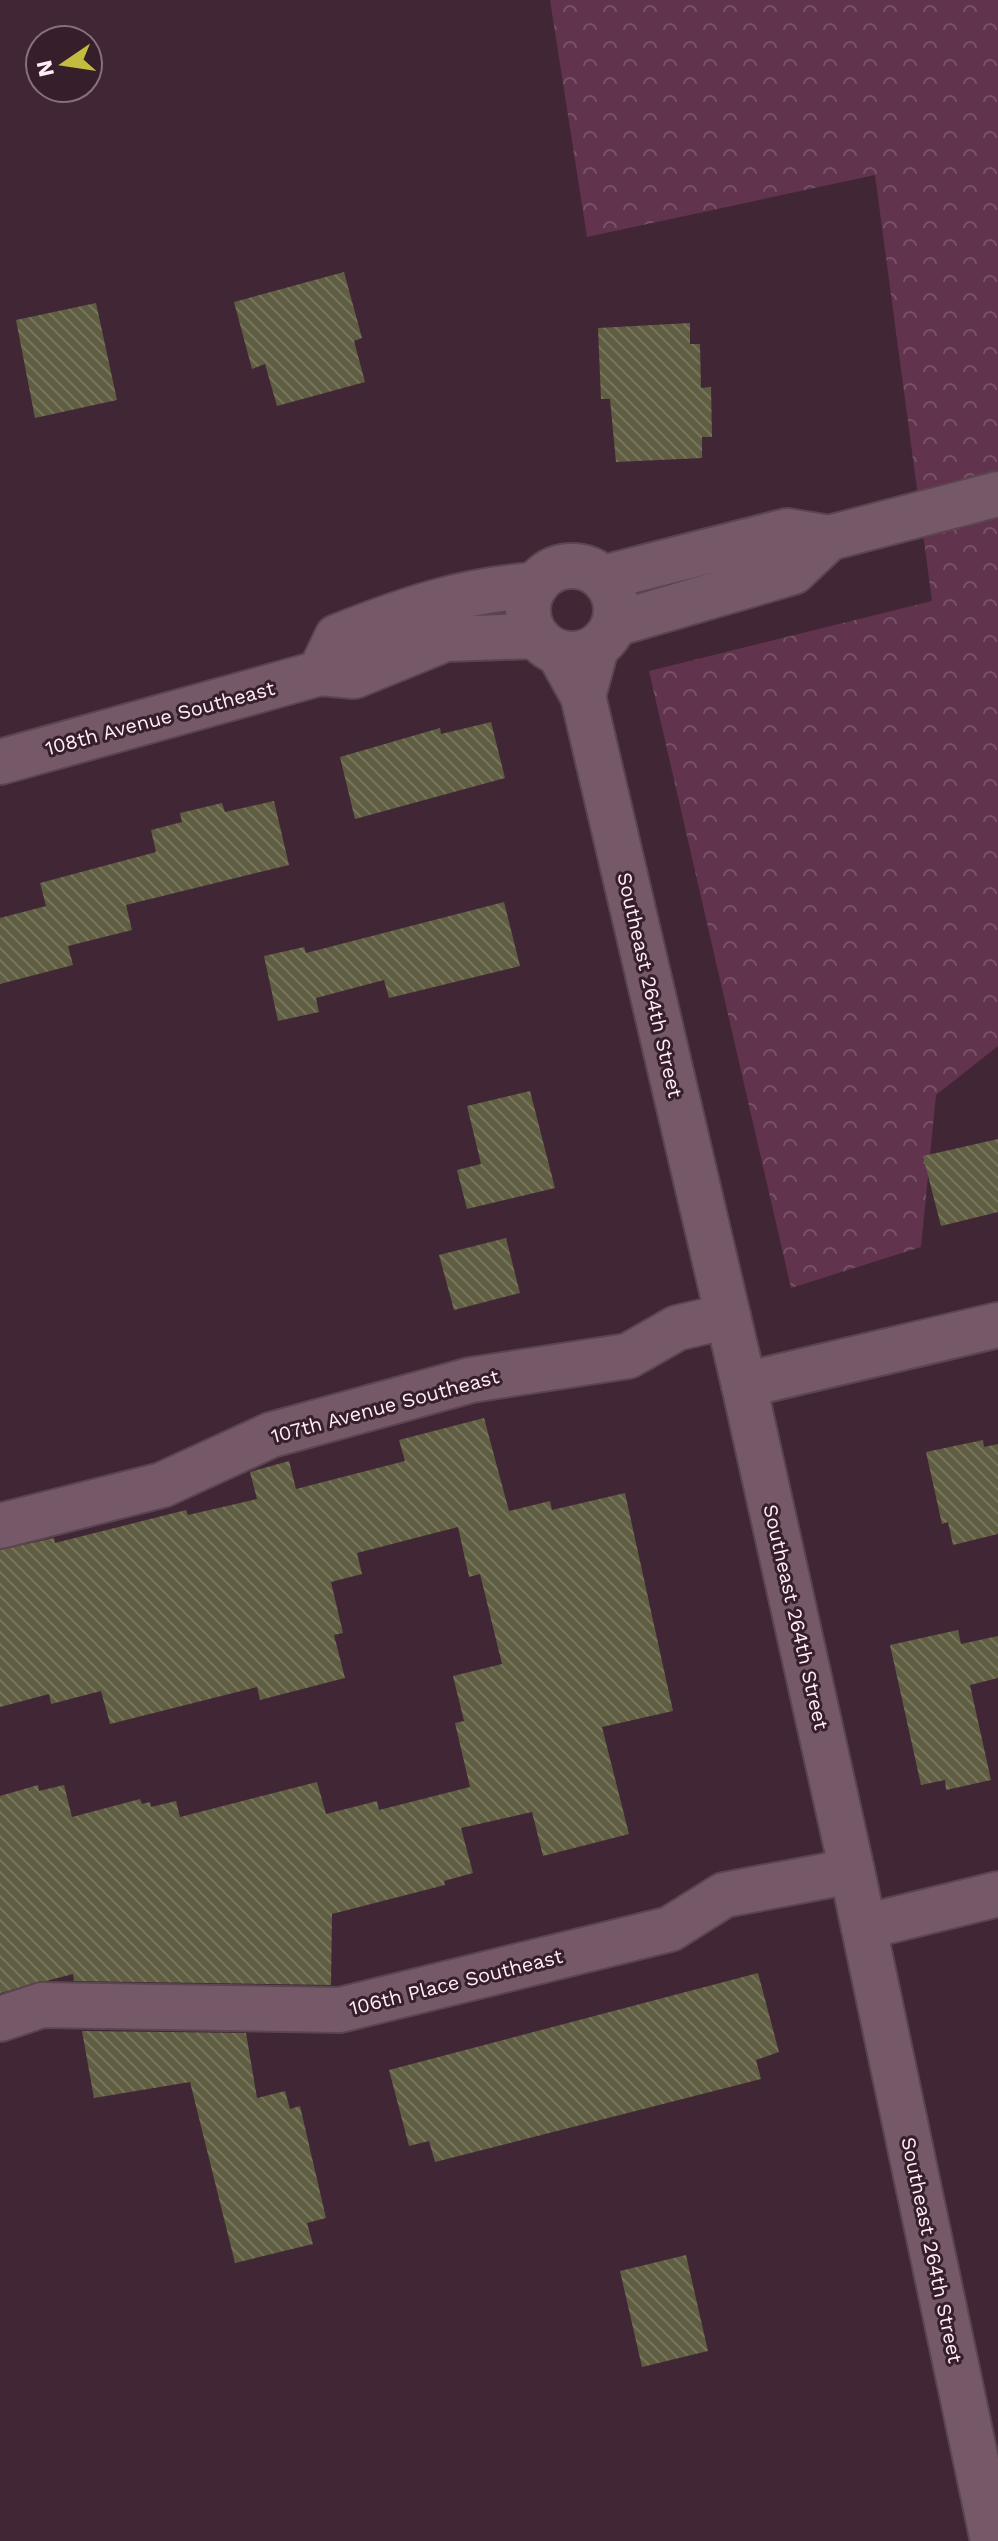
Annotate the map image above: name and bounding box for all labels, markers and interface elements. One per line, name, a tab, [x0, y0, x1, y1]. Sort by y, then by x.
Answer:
north arrow	[24, 24, 104, 104]
text: N	[31, 58, 59, 79]
street label: 108th Avenue Southeast	[43, 676, 278, 760]
street label: Southeast 264th Street	[612, 870, 688, 1101]
street label: 107th Avenue Southeast	[268, 1364, 502, 1448]
street label: Southeast 264th Street	[758, 1502, 834, 1733]
street label: 106th Place Southeast	[347, 1944, 566, 2020]
street label: Southeast 264th Street	[896, 2135, 968, 2366]

